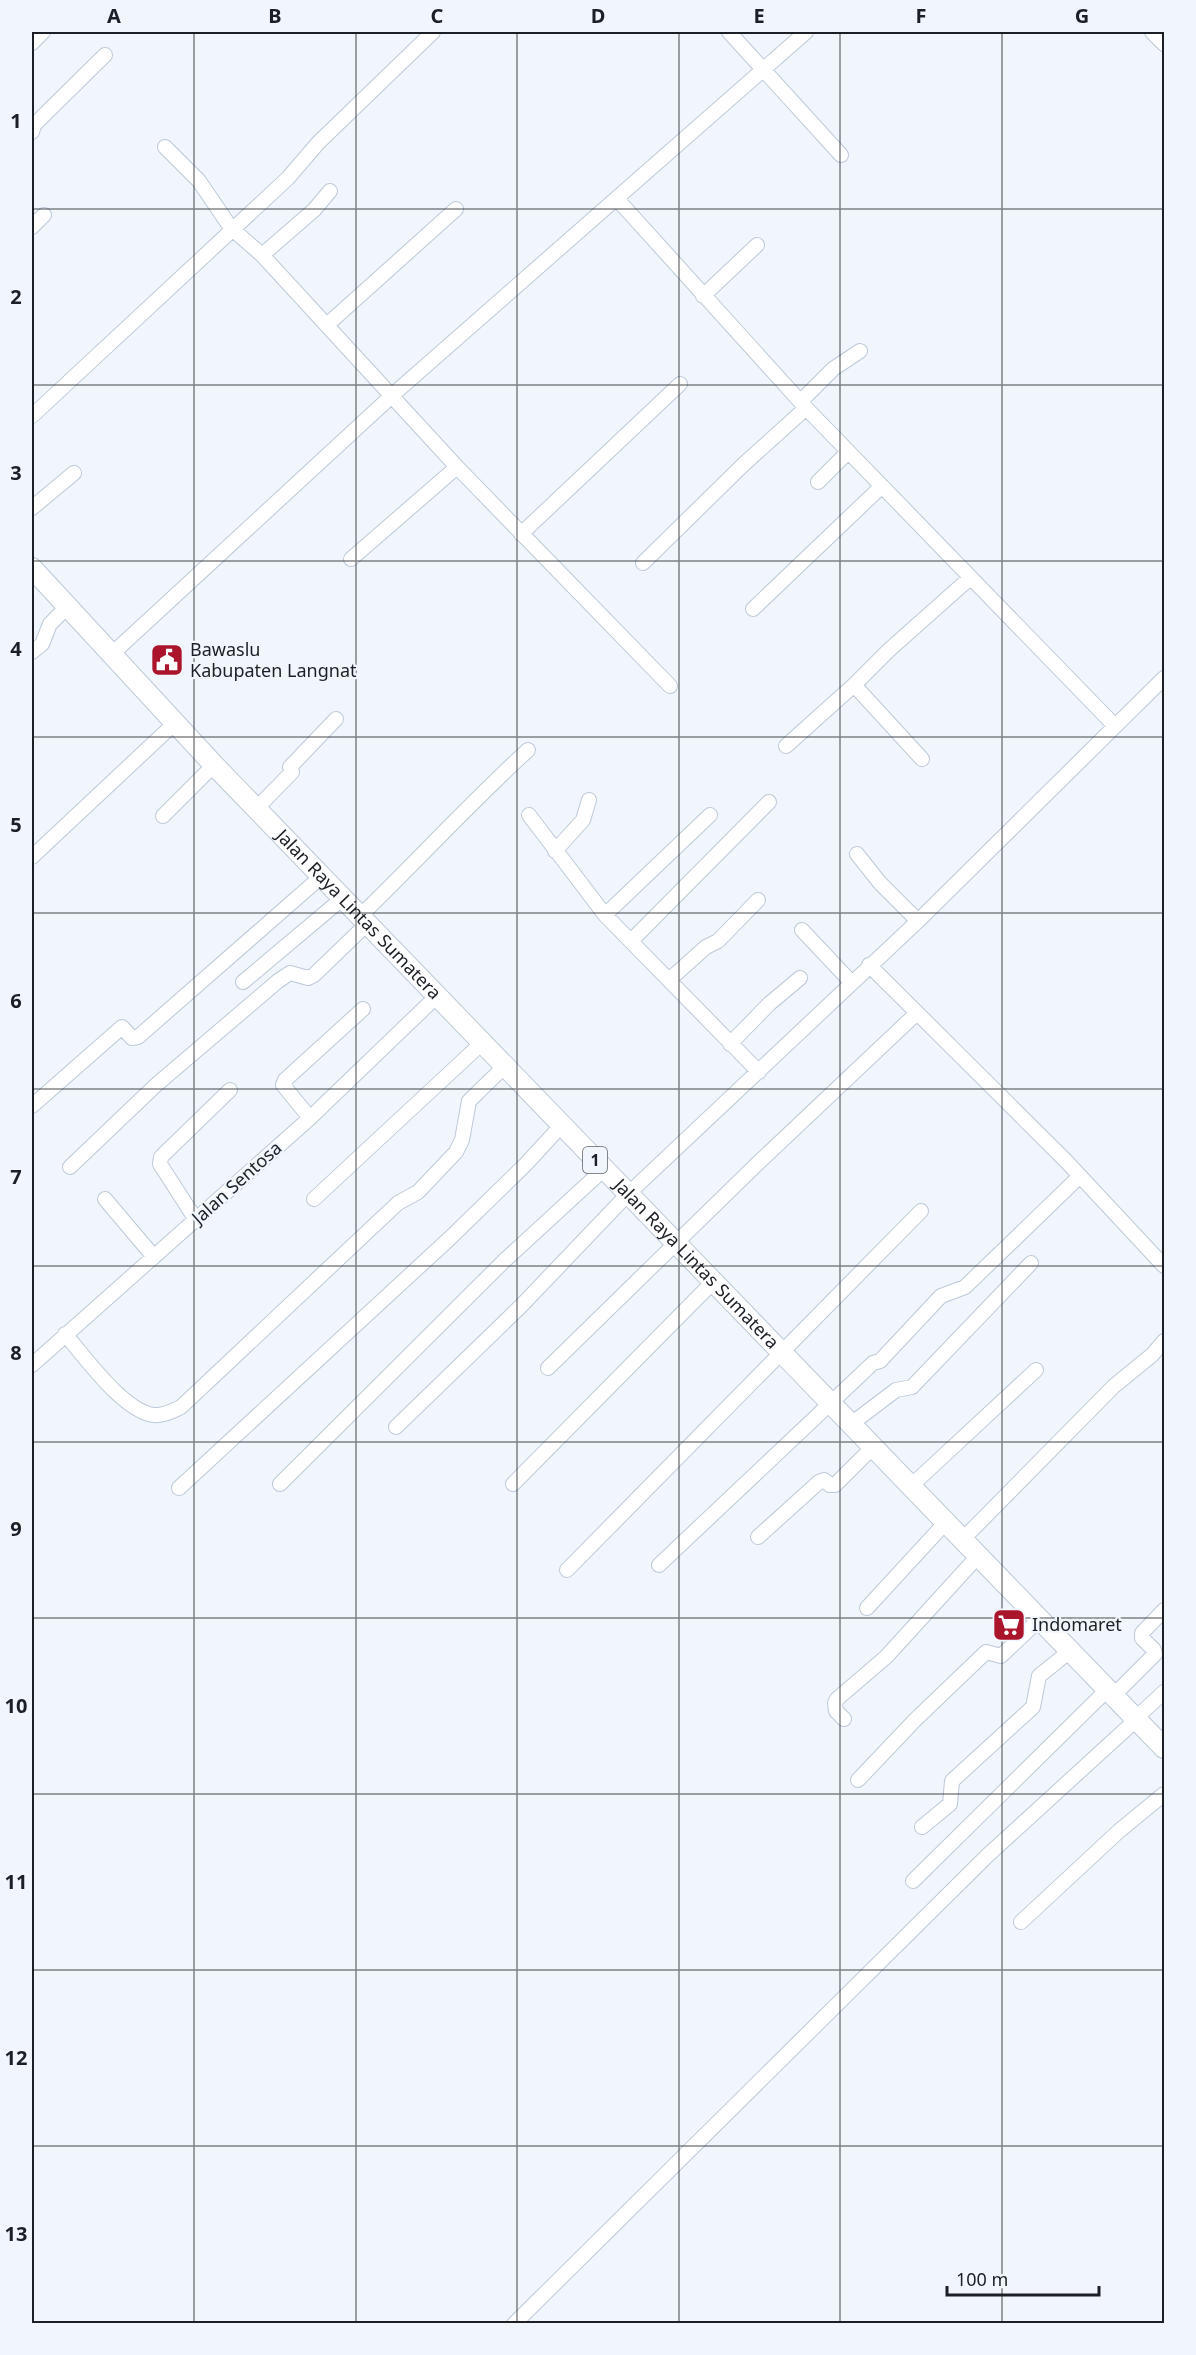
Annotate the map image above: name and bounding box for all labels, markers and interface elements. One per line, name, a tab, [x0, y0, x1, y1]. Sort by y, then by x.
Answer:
text: A	[107, 2, 121, 29]
text: B	[268, 2, 282, 29]
text: C	[431, 2, 444, 29]
text: D	[591, 2, 605, 29]
text: E	[753, 2, 765, 29]
text: F	[916, 2, 926, 29]
text: G	[1075, 2, 1089, 29]
text: 1	[10, 107, 22, 134]
text: 2	[10, 283, 22, 310]
text: 3	[10, 459, 22, 486]
text: 4	[10, 635, 22, 662]
place label: Bawaslu Kabupaten Langnat	[190, 637, 357, 682]
public building icon: Bawaslu Kabupaten Langnat	[149, 642, 185, 678]
text: 5	[10, 811, 22, 838]
street label: Jalan Raya Lintas Sumatera	[270, 822, 447, 1004]
text: 6	[10, 987, 22, 1014]
street label: Jalan Sentosa	[185, 1136, 286, 1230]
road number: 1	[583, 1147, 607, 1173]
text: 7	[10, 1163, 22, 1190]
street label: Jalan Raya Lintas Sumatera	[608, 1171, 785, 1353]
text: 8	[10, 1339, 22, 1366]
text: 9	[10, 1515, 22, 1542]
supermarket icon: Indomaret	[991, 1607, 1027, 1643]
place label: Indomaret	[1032, 1612, 1122, 1636]
text: 10	[5, 1692, 27, 1719]
text: 11	[5, 1868, 27, 1895]
text: 12	[5, 2044, 27, 2071]
text: 13	[5, 2220, 27, 2247]
scale bar	[947, 2259, 1098, 2297]
text: 100 m	[956, 2267, 1008, 2291]

